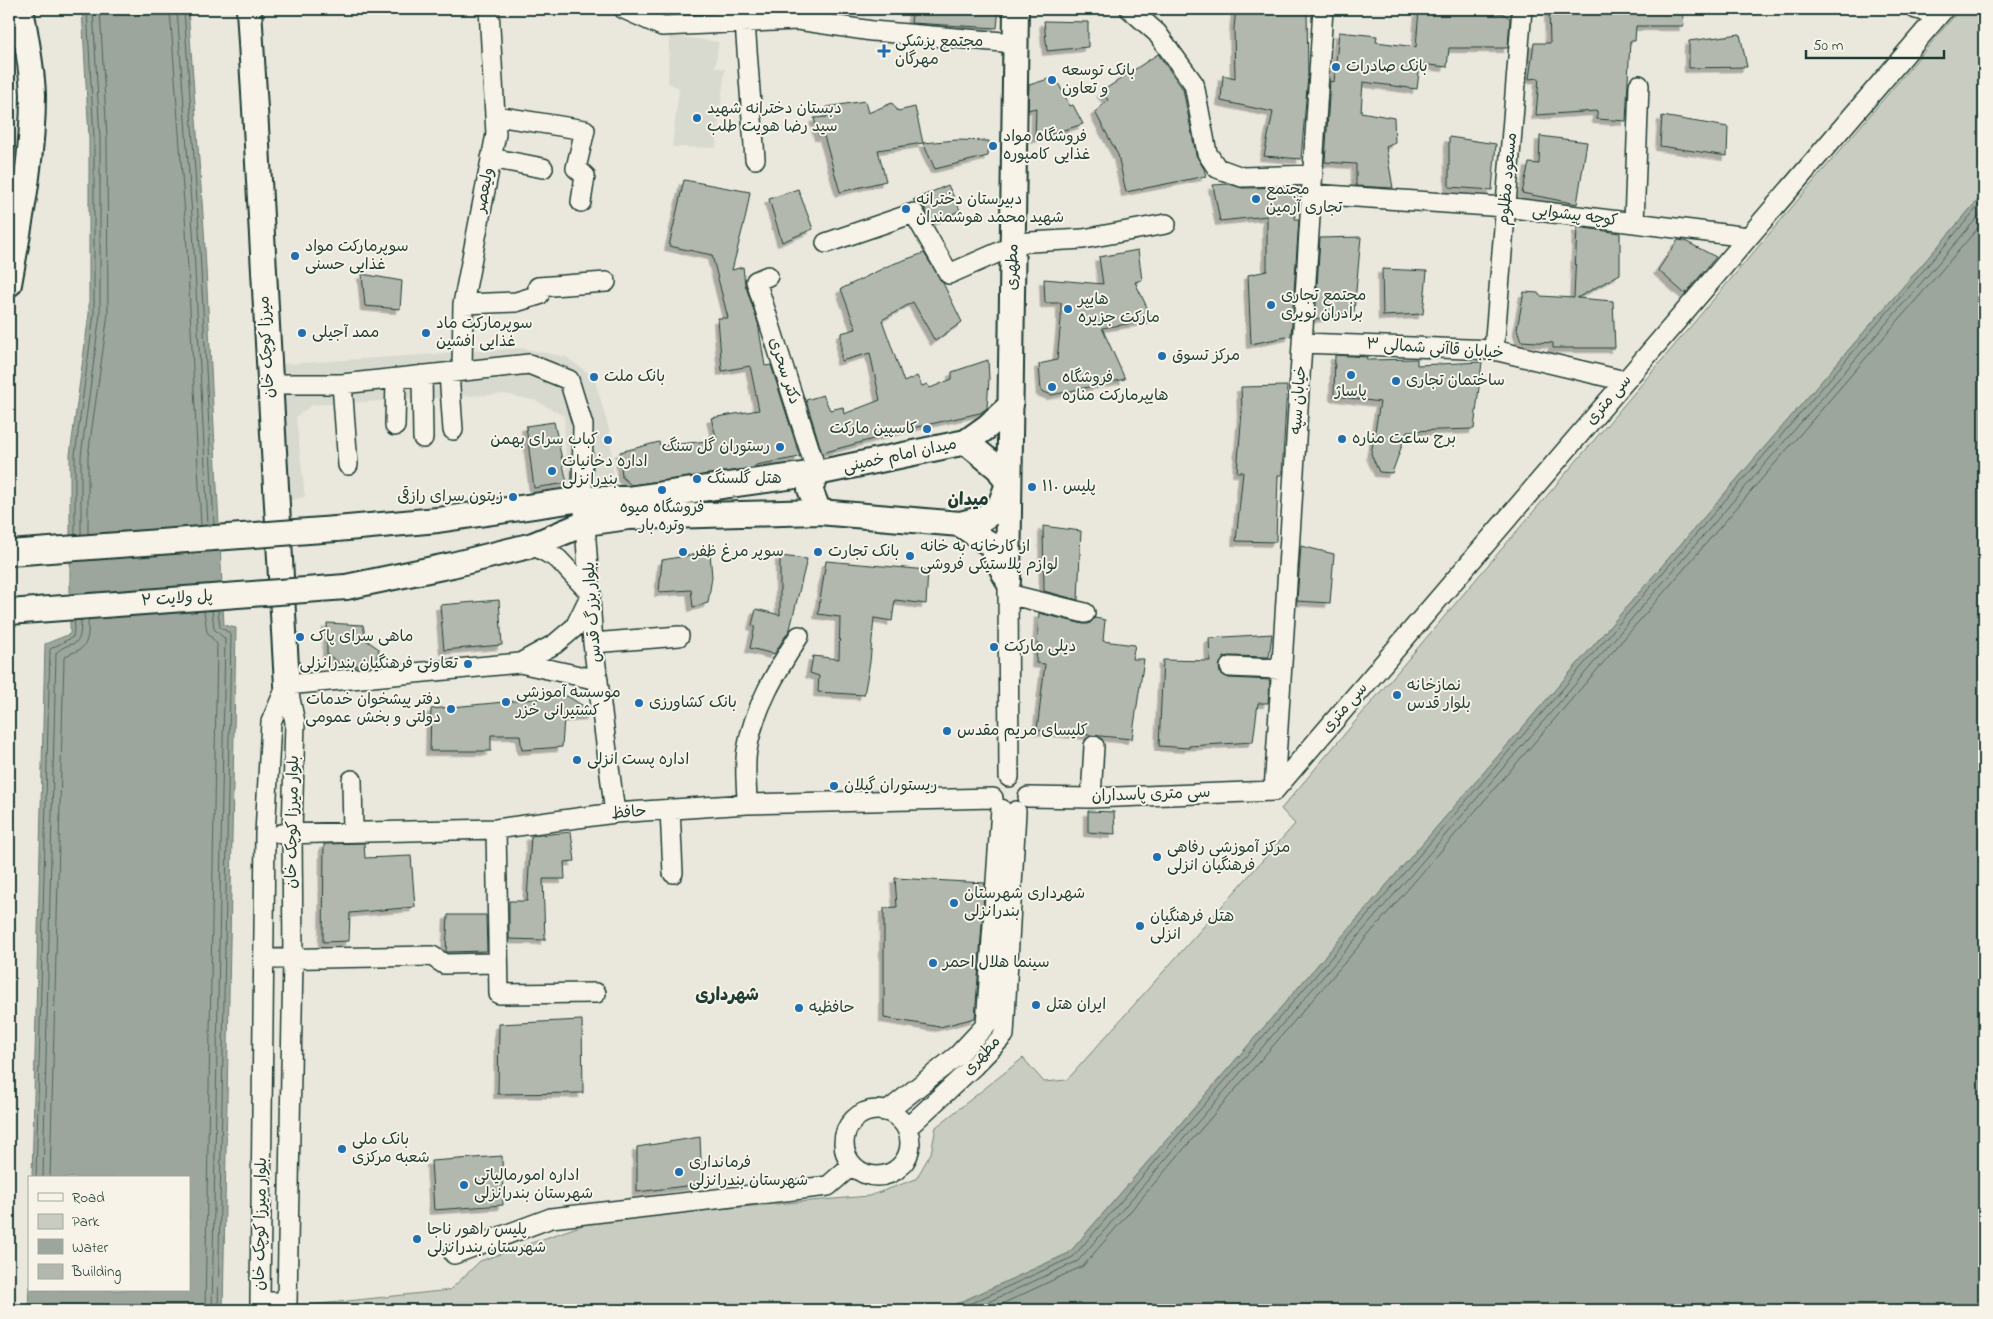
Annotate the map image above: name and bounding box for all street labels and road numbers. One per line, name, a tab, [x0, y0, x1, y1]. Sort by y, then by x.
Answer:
street label: مسعود مظلوم	[1492, 132, 1524, 226]
street label: ولیعصر	[469, 166, 501, 216]
street label: کوچه پیشوایی	[1531, 199, 1619, 233]
street label: مطهری	[1001, 243, 1025, 291]
street label: میرزا کوچک خان	[252, 295, 282, 399]
street label: خیابان قاآنی شمالی ۳	[1366, 332, 1504, 366]
street label: دکتر سحری	[762, 334, 806, 408]
street label: خیابان سپه	[1285, 365, 1313, 435]
street label: سی متری	[1580, 369, 1638, 431]
street label: میدان امام خمینی	[841, 432, 959, 480]
street label: بلوار بزرگ قدس	[577, 561, 609, 663]
street label: پل ولایت ۲	[140, 585, 214, 613]
street label: سی متری	[1316, 677, 1374, 739]
street label: بلوار میرزا کوچک خان	[280, 755, 306, 889]
street label: سی متری پاسداران	[1091, 781, 1211, 809]
street label: حافظ	[610, 800, 648, 826]
street label: مطهری	[957, 1031, 1007, 1081]
street label: بلوار میرزا کوچک خان	[248, 1157, 274, 1291]

